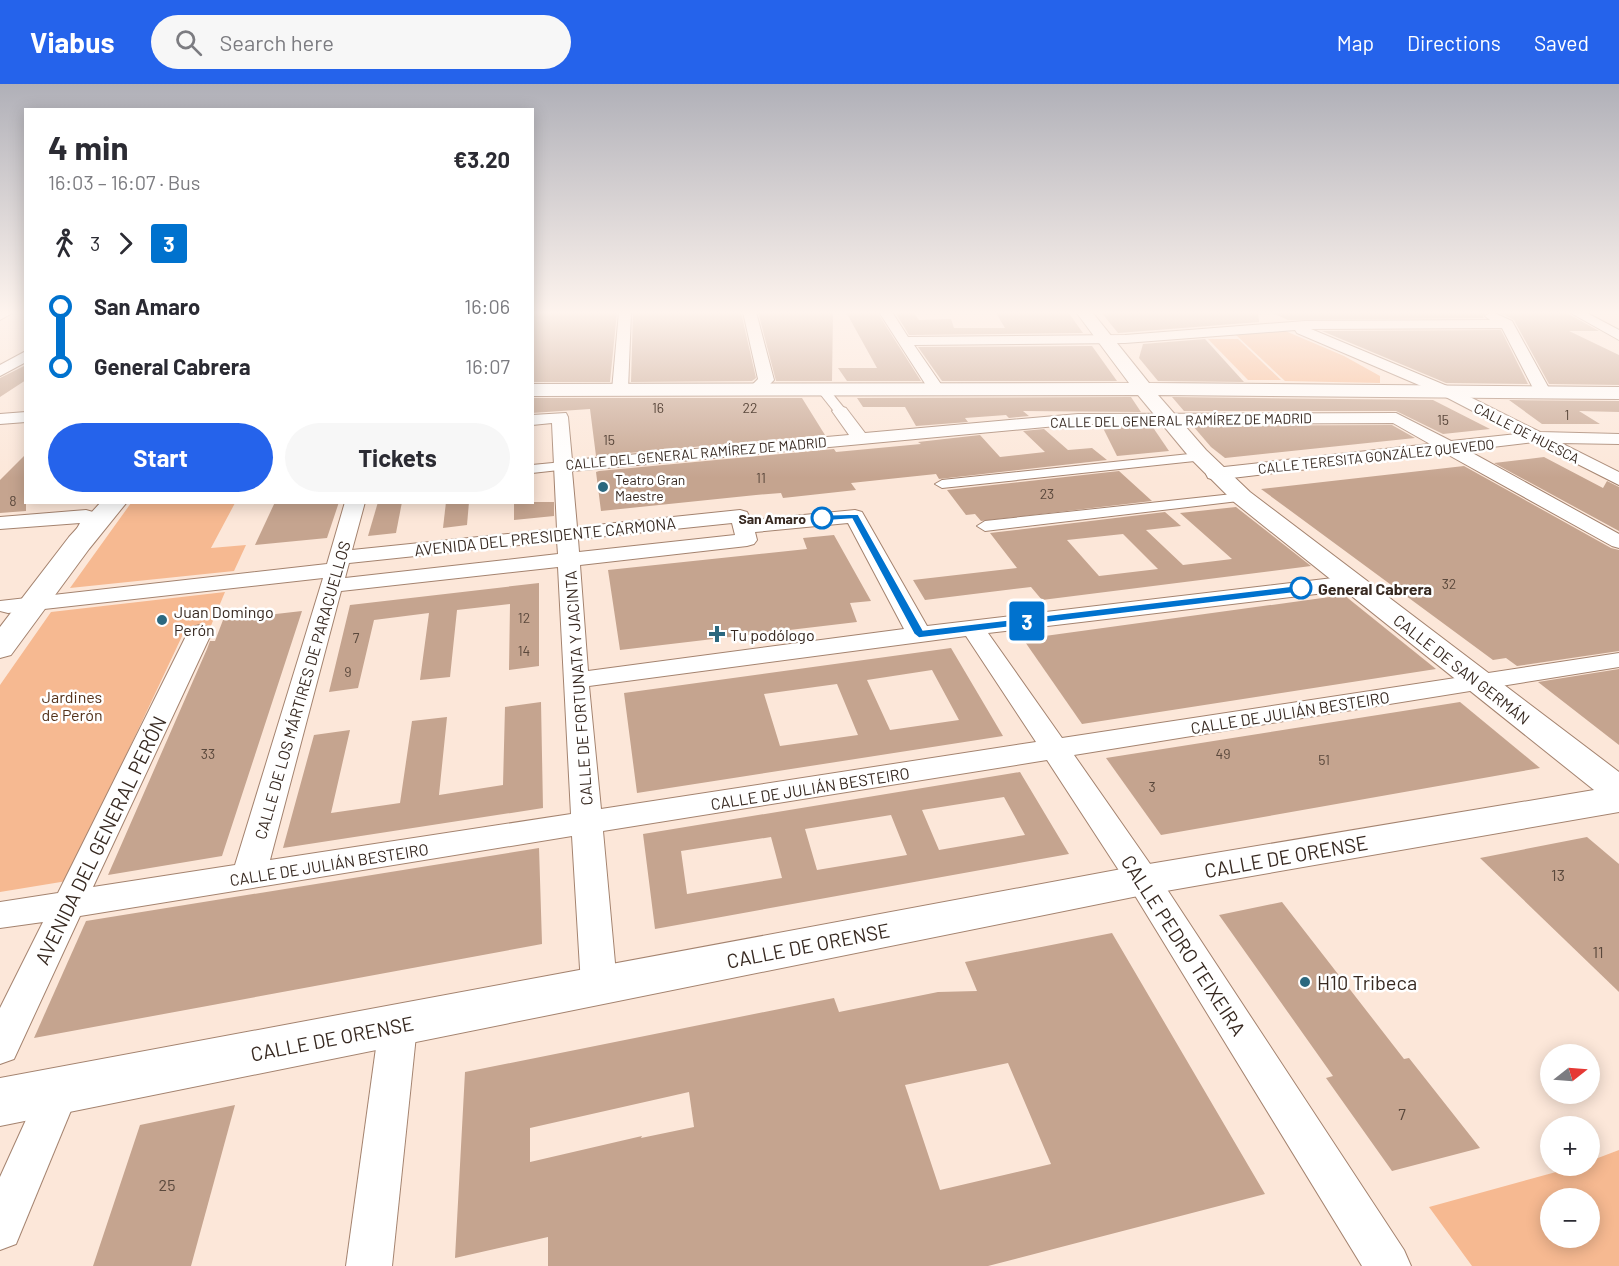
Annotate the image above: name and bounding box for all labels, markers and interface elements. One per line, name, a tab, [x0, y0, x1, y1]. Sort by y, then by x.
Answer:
search box	[151, 15, 571, 69]
text: Viabus	[30, 25, 115, 59]
icon: search	[172, 26, 205, 59]
text: Search here	[220, 29, 334, 55]
text: Map	[1337, 30, 1374, 55]
text: Directions	[1407, 30, 1501, 55]
text: Saved	[1534, 30, 1589, 55]
text: 4 min	[48, 127, 129, 167]
text: €3.20	[453, 146, 510, 172]
text: 16:03 – 16:07 · Bus	[48, 170, 200, 194]
icon: walk	[48, 227, 81, 260]
icon: forward	[109, 227, 142, 260]
text: 3	[90, 231, 100, 255]
text: 3	[163, 231, 175, 256]
text: San Amaro	[94, 293, 200, 319]
text: 16:06	[464, 294, 510, 318]
text: General Cabrera	[94, 353, 251, 379]
text: 16:07	[465, 354, 510, 378]
house number: 16	[652, 399, 664, 416]
house number: 22	[742, 399, 758, 416]
street label: CALLE DE HUESCA	[1471, 399, 1583, 467]
house number: 1	[1565, 406, 1569, 423]
street label: CALLE DEL GENERAL RAMÍREZ DE MADRID	[1050, 409, 1312, 431]
house number: 15	[1437, 411, 1449, 428]
button: Start	[48, 423, 273, 492]
button: Tickets	[285, 423, 510, 492]
house number: 15	[603, 431, 615, 448]
street label: CALLE DEL GENERAL RAMÍREZ DE MADRID	[565, 433, 827, 473]
street label: CALLE TERESITA GONZÁLEZ QUEVEDO	[1257, 435, 1495, 477]
house number: 11	[756, 469, 766, 486]
place label: Teatro Gran Maestre	[615, 471, 685, 504]
marker: Teatro Gran Maestre	[596, 480, 610, 494]
house number: 23	[1040, 485, 1054, 502]
house number: 8	[9, 492, 17, 509]
marker: San Amaro	[811, 507, 833, 529]
place label: San Amaro	[738, 510, 806, 527]
street label: AVENIDA DEL PRESIDENTE CARMONA	[413, 513, 677, 559]
street label: CALLE DE LOS MÁRTIRES DE PARACUELLOS	[250, 539, 354, 841]
street label: CALLE DE FORTUNATA Y JACINTA	[560, 570, 596, 806]
house number: 32	[1442, 575, 1456, 592]
marker: General Cabrera	[1290, 577, 1312, 599]
place label: General Cabrera	[1318, 579, 1432, 598]
place label: Juan Domingo Perón	[174, 602, 274, 639]
line badge: 3	[1008, 602, 1046, 640]
house number: 12	[518, 609, 530, 626]
text: 3	[1021, 609, 1033, 634]
street label: CALLE DE SAN GERMÁN	[1390, 610, 1534, 728]
marker: Juan Domingo Perón	[155, 613, 169, 627]
marker: Tu podólogo	[708, 625, 726, 643]
place label: Tu podólogo	[730, 625, 815, 644]
house number: 7	[353, 629, 360, 646]
house number: 14	[518, 642, 530, 659]
house number: 9	[344, 663, 352, 680]
park label: Jardines de Perón	[41, 687, 103, 724]
street label: CALLE DE JULIÁN BESTEIRO	[1189, 687, 1391, 737]
street label: AVENIDA DEL GENERAL PERÓN	[29, 712, 171, 968]
house number: 33	[201, 745, 215, 762]
house number: 49	[1215, 745, 1231, 762]
house number: 51	[1318, 751, 1330, 768]
street label: CALLE DE JULIÁN BESTEIRO	[709, 763, 911, 813]
house number: 3	[1148, 778, 1156, 795]
street label: CALLE DE ORENSE	[1202, 830, 1370, 882]
street label: CALLE DE JULIÁN BESTEIRO	[228, 839, 430, 889]
street label: CALLE PEDRO TEIXEIRA	[1117, 850, 1251, 1040]
house number: 13	[1551, 865, 1565, 884]
street label: CALLE DE ORENSE	[724, 917, 892, 973]
house number: 11	[1592, 942, 1604, 961]
place label: H10 Tribeca	[1317, 970, 1417, 994]
marker: H10 Tribeca	[1298, 975, 1312, 989]
street label: CALLE DE ORENSE	[248, 1010, 416, 1066]
north arrow	[1540, 1044, 1600, 1104]
map controls	[1540, 1044, 1600, 1248]
house number: 7	[1398, 1104, 1406, 1123]
button: +	[1540, 1116, 1600, 1176]
house number: 25	[159, 1175, 175, 1194]
button: −	[1540, 1188, 1600, 1248]

